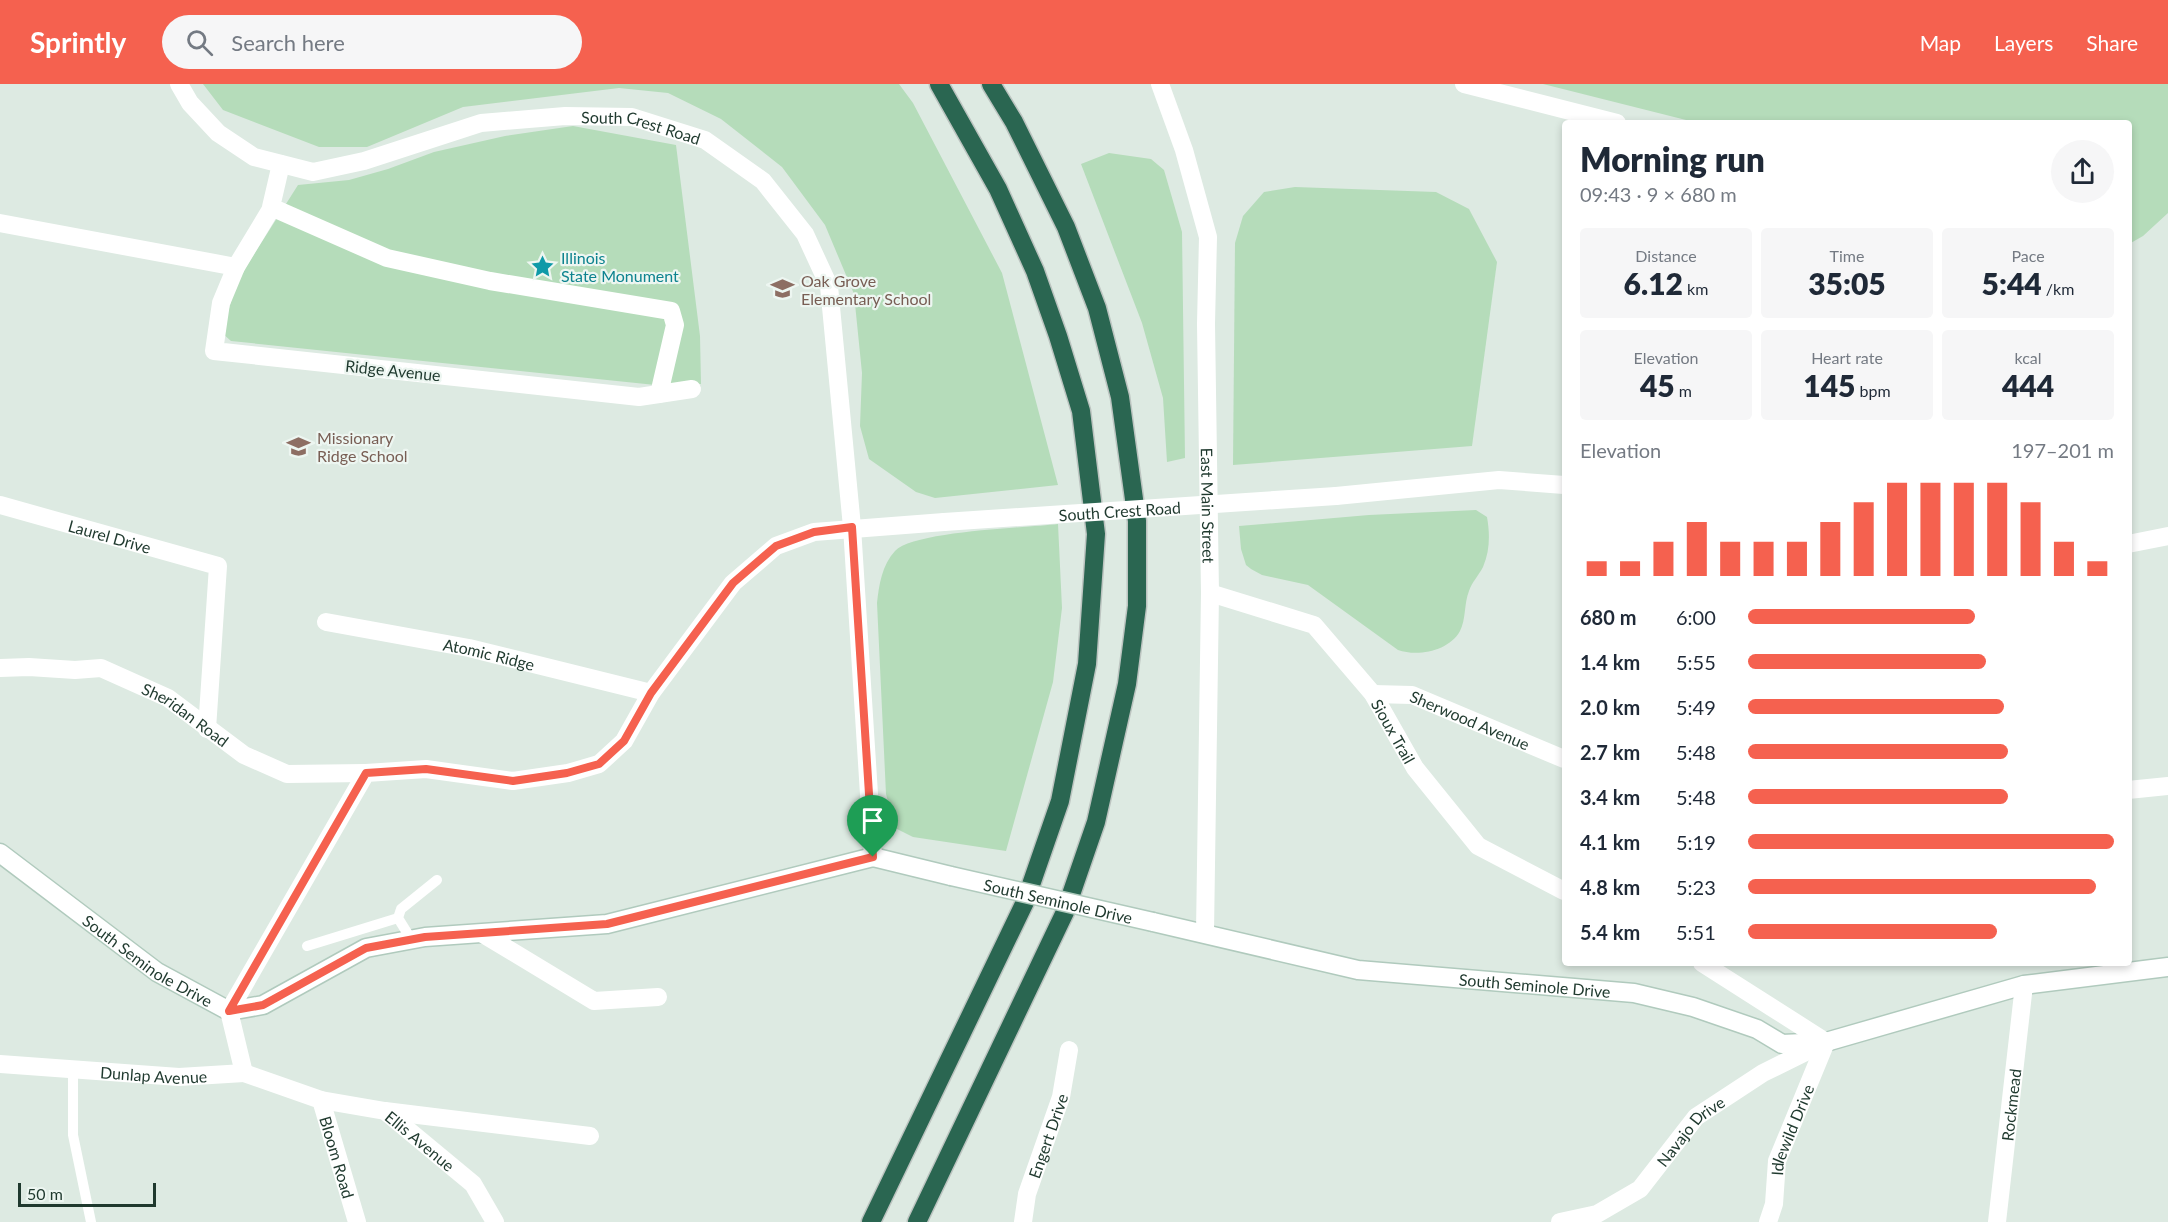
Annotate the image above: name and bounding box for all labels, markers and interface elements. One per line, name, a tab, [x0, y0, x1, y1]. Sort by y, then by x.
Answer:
search box	[162, 15, 582, 69]
text: Sprintly	[30, 25, 126, 59]
icon: search	[183, 26, 216, 59]
text: Search here	[231, 29, 345, 56]
text: Map	[1920, 30, 1961, 55]
text: Layers	[1994, 30, 2053, 55]
text: Share	[2086, 30, 2138, 55]
street label: South Crest Road	[581, 107, 703, 148]
text: Morning run	[1580, 139, 1765, 179]
button: share	[2051, 140, 2114, 203]
text: 09:43 · 9 × 680 m	[1580, 182, 1737, 206]
text: Distance	[1635, 246, 1697, 265]
text: Time	[1830, 246, 1864, 265]
text: Pace	[2011, 246, 2045, 265]
place label: Illinois State Monument	[561, 248, 679, 285]
place icon: Illinois State Monument	[530, 253, 556, 279]
text: 6.12	[1624, 265, 1683, 301]
text: 35:05	[1808, 265, 1886, 301]
text: 5:44	[1982, 265, 2042, 301]
place label: Oak Grove Elementary School	[801, 271, 931, 308]
school or university icon: Oak Grove Elementary School	[770, 276, 796, 302]
text: km	[1683, 279, 1708, 298]
text: /km	[2042, 279, 2074, 298]
text: Elevation	[1634, 348, 1699, 367]
text: Heart rate	[1811, 348, 1883, 367]
text: kcal	[2014, 348, 2042, 367]
street label: Ridge Avenue	[344, 356, 442, 384]
text: 45	[1640, 367, 1675, 403]
text: 145	[1803, 367, 1856, 403]
text: 444	[2002, 367, 2054, 403]
text: m	[1675, 381, 1692, 400]
text: bpm	[1856, 381, 1891, 400]
place label: Missionary Ridge School	[317, 428, 408, 465]
school or university icon: Missionary Ridge School	[286, 433, 312, 459]
text: Elevation	[1580, 438, 1661, 462]
text: 197–201 m	[2011, 438, 2114, 462]
street label: East Main Street	[1198, 448, 1219, 564]
street label: South Crest Road	[1058, 497, 1181, 524]
street label: Laurel Drive	[66, 515, 153, 556]
text: 680 m	[1580, 605, 1636, 629]
text: 6:00	[1676, 605, 1716, 629]
street label: Atomic Ridge	[442, 634, 537, 673]
text: 1.4 km	[1580, 650, 1640, 674]
text: 5:55	[1676, 650, 1716, 674]
street label: Sheridan Road	[139, 678, 233, 750]
street label: Sherwood Avenue	[1407, 686, 1533, 753]
street label: Sioux Trail	[1368, 695, 1420, 766]
text: 2.0 km	[1580, 695, 1640, 719]
text: 5:49	[1676, 695, 1716, 719]
text: 2.7 km	[1580, 740, 1640, 764]
text: 5:48	[1676, 740, 1716, 764]
text: 3.4 km	[1580, 785, 1640, 809]
text: 5:48	[1676, 785, 1716, 809]
pin	[847, 795, 898, 857]
icon: arrive	[856, 804, 889, 837]
text: 4.1 km	[1580, 830, 1640, 854]
text: 5:19	[1676, 830, 1716, 854]
street label: South Seminole Drive	[982, 874, 1135, 927]
text: 4.8 km	[1580, 875, 1640, 899]
text: 5:23	[1676, 875, 1716, 899]
street label: South Seminole Drive	[80, 910, 216, 1010]
text: 5.4 km	[1580, 920, 1640, 944]
text: 5:51	[1676, 920, 1716, 944]
street label: South Seminole Drive	[1458, 969, 1611, 1001]
street label: Dunlap Avenue	[99, 1062, 208, 1087]
street label: Rockmead	[1997, 1067, 2024, 1142]
street label: Idlewild Drive	[1767, 1081, 1817, 1176]
street label: Engert Drive	[1024, 1091, 1071, 1181]
street label: Navajo Drive	[1652, 1092, 1728, 1170]
street label: Ellis Avenue	[382, 1106, 459, 1175]
street label: Bloom Road	[317, 1114, 359, 1200]
scale bar	[18, 1180, 156, 1208]
text: 50 m	[27, 1184, 63, 1203]

